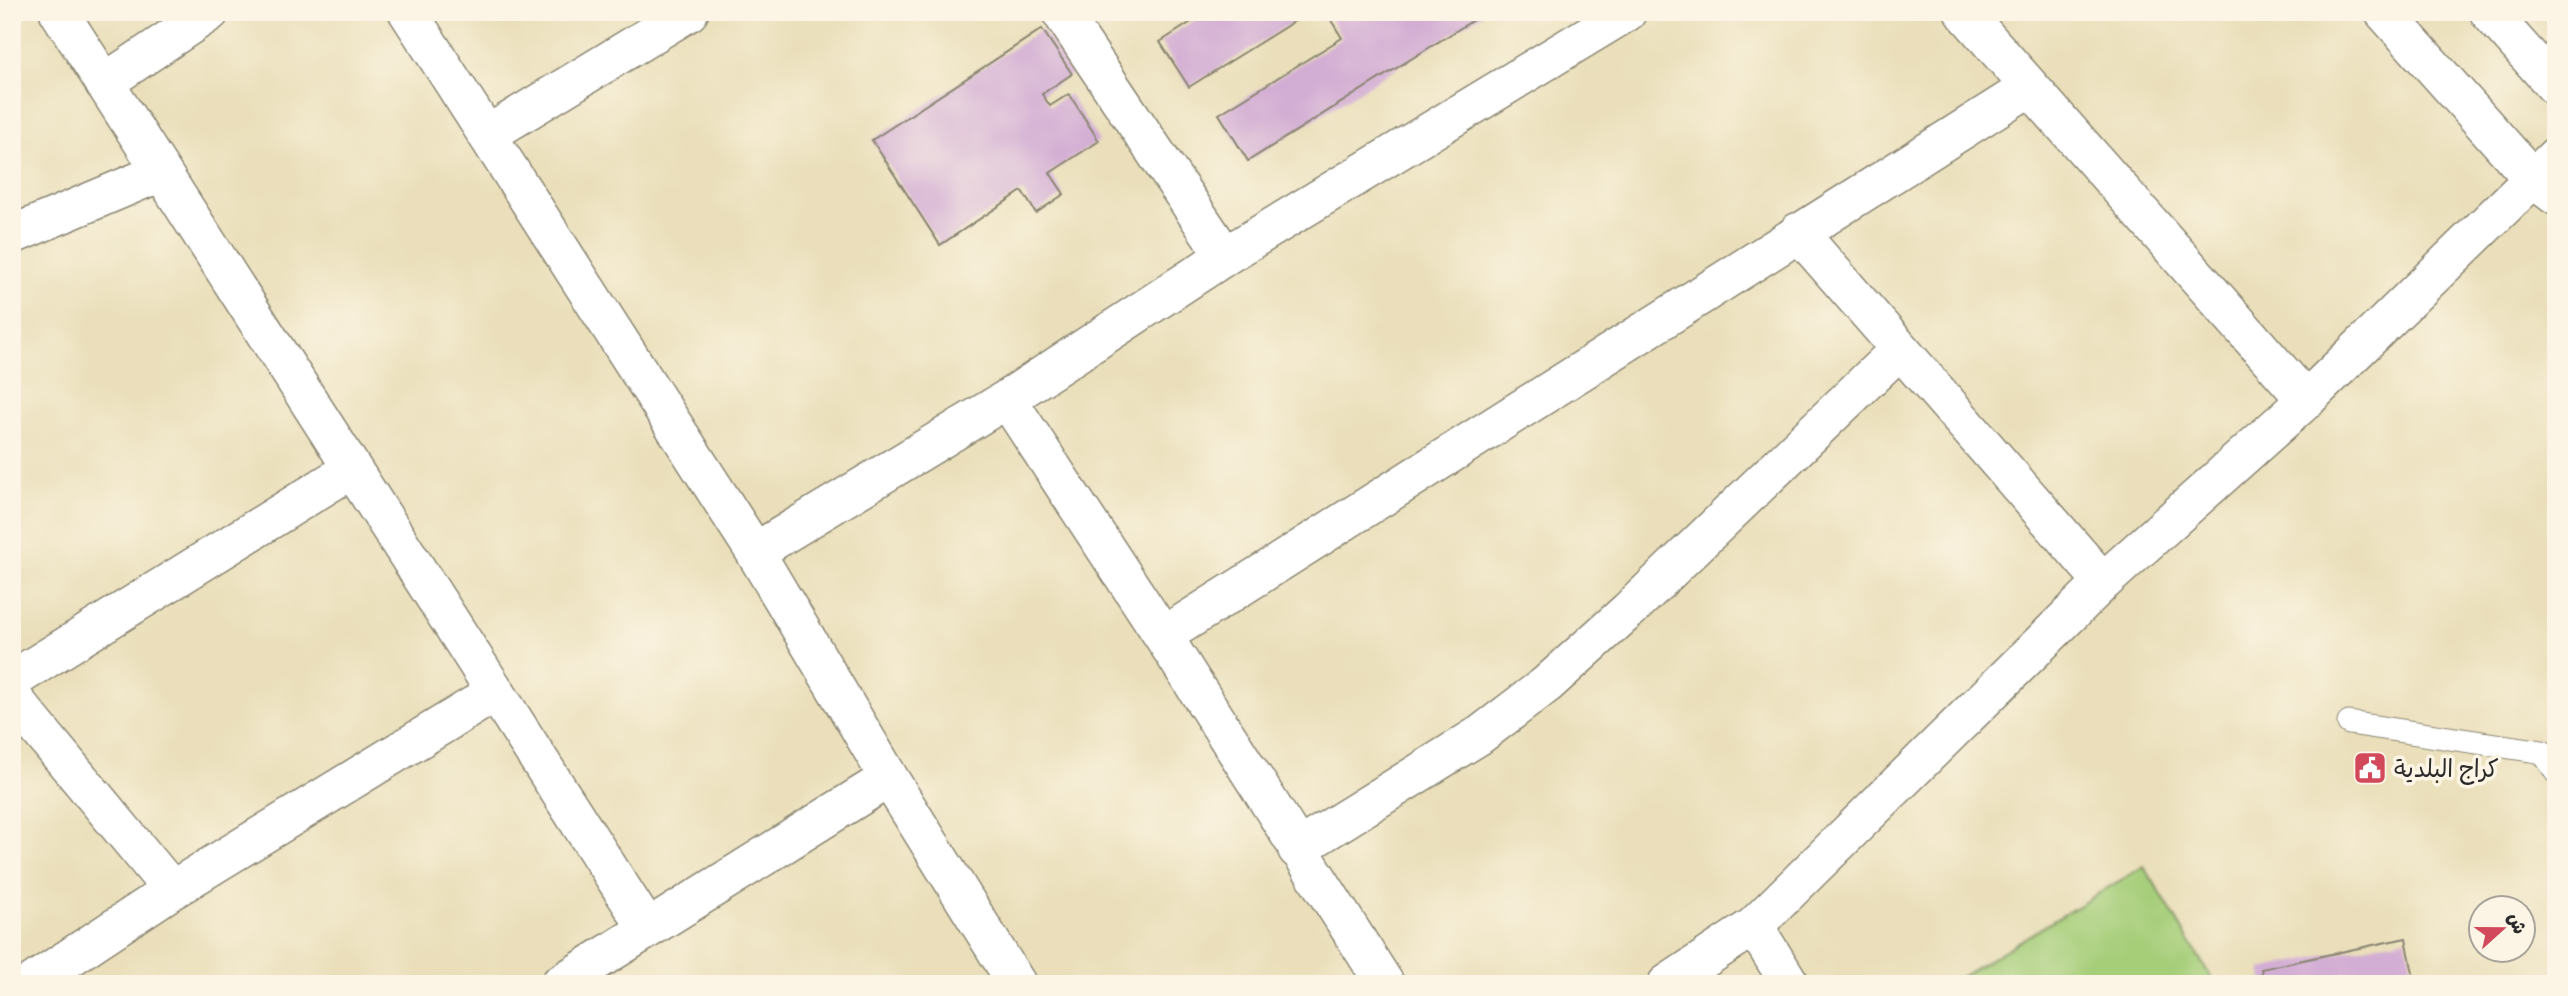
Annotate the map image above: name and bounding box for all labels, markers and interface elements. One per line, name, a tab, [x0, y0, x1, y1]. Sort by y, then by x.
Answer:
public building icon: كراج البلدية	[2351, 749, 2389, 787]
place label: كراج البلدية	[2394, 753, 2499, 785]
north arrow	[2466, 894, 2536, 964]
text: ش	[2503, 909, 2533, 937]

